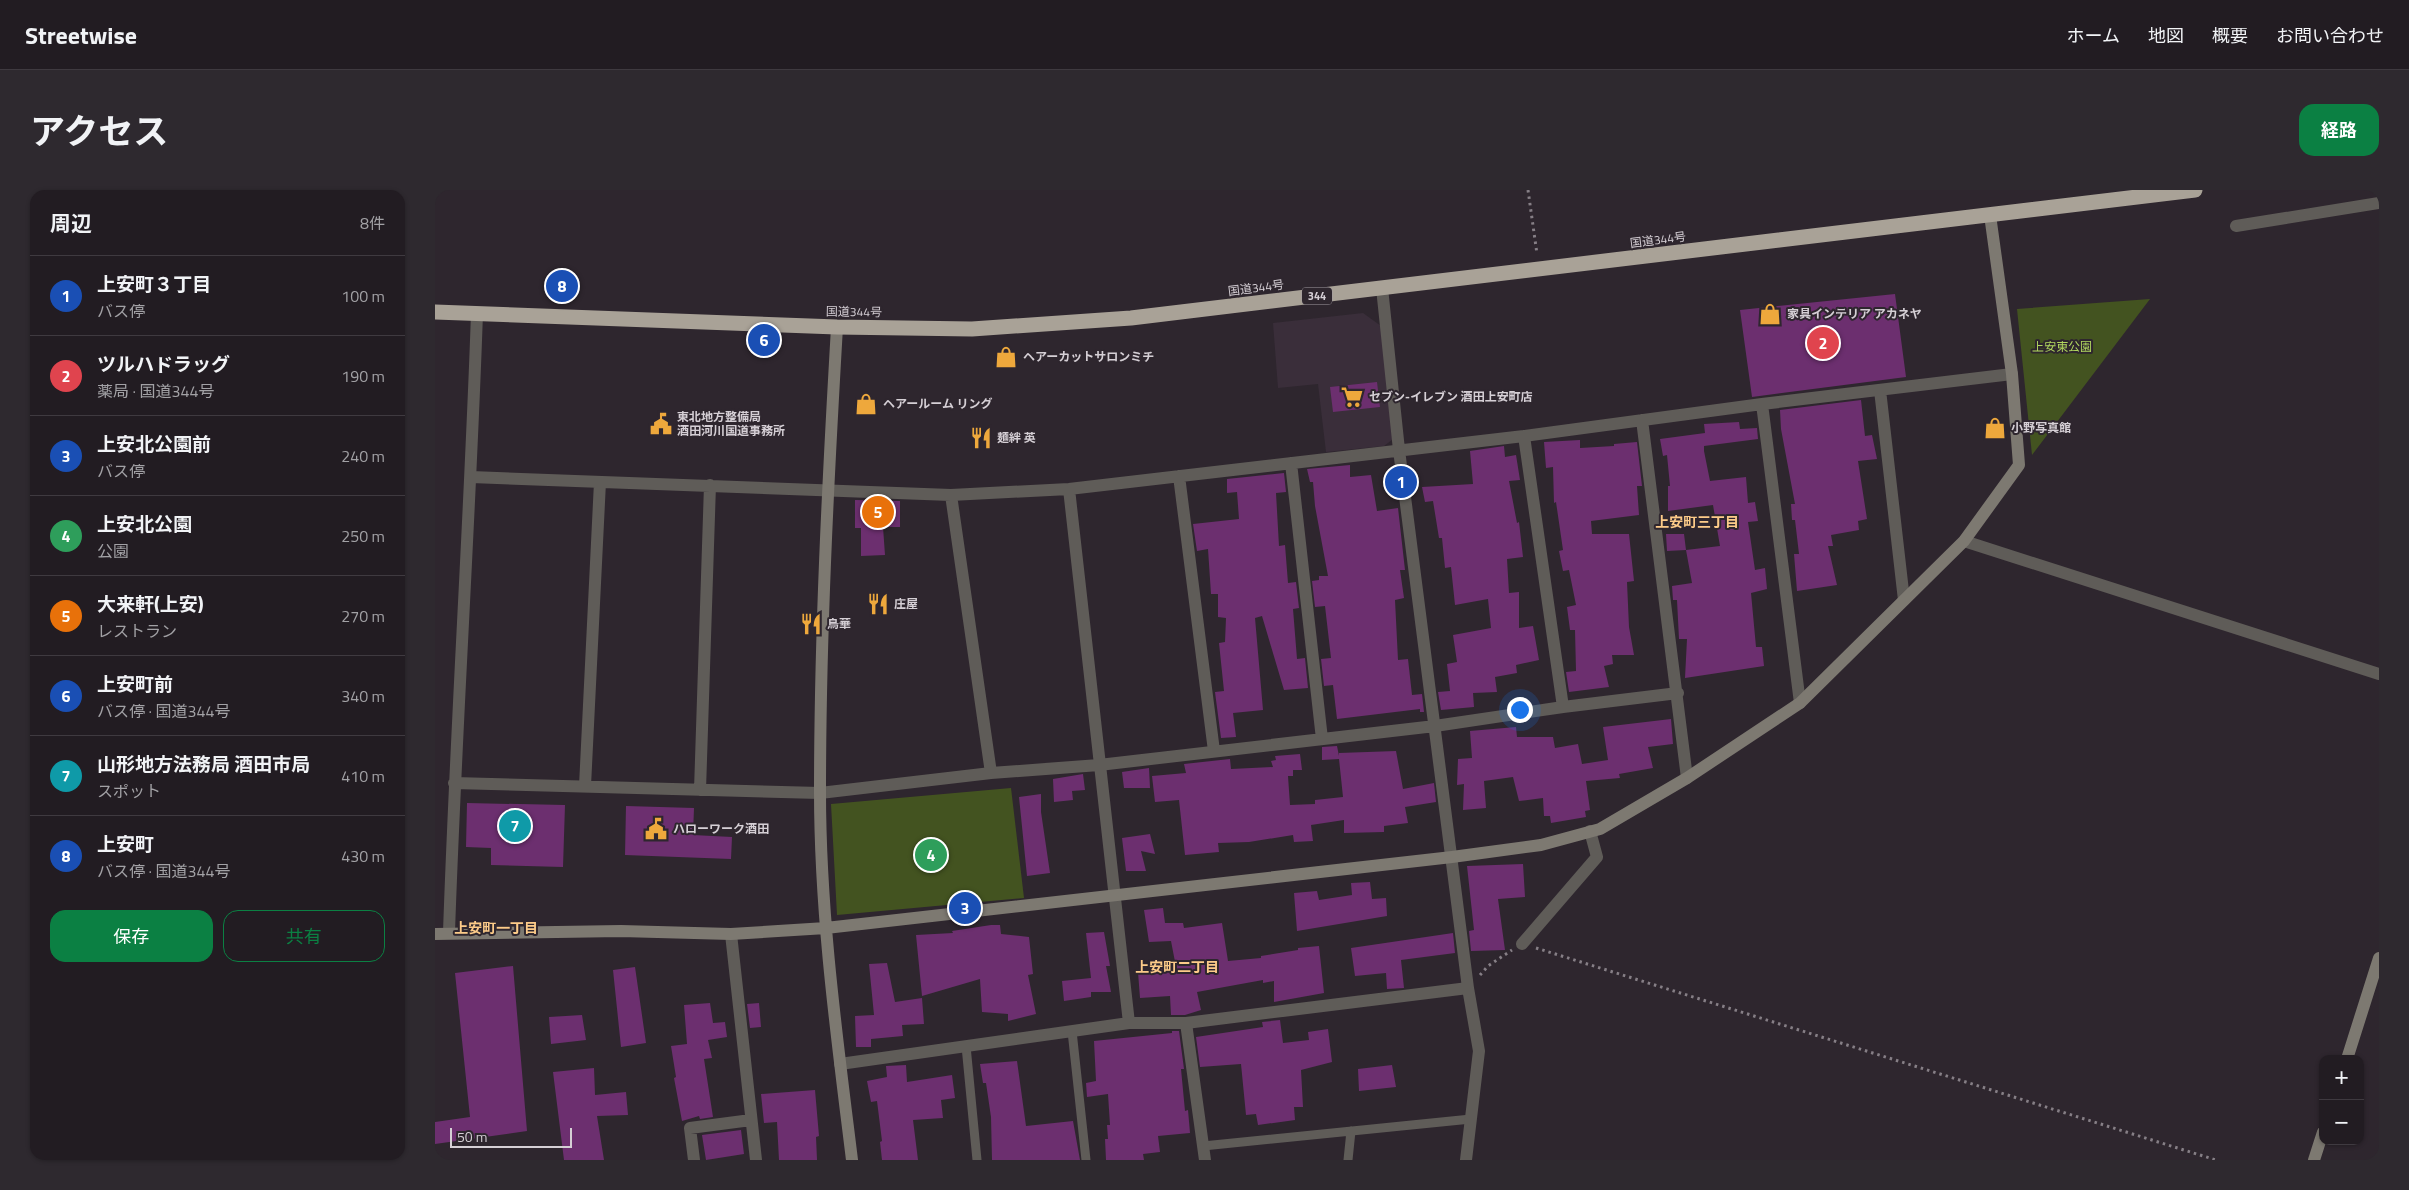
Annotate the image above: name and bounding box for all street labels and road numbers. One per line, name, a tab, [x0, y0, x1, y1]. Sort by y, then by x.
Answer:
street label: 国道344号	[1629, 227, 1687, 252]
street label: 国道344号	[1227, 275, 1285, 300]
road number: 344	[1302, 288, 1332, 304]
street label: 国道344号	[826, 302, 882, 321]

